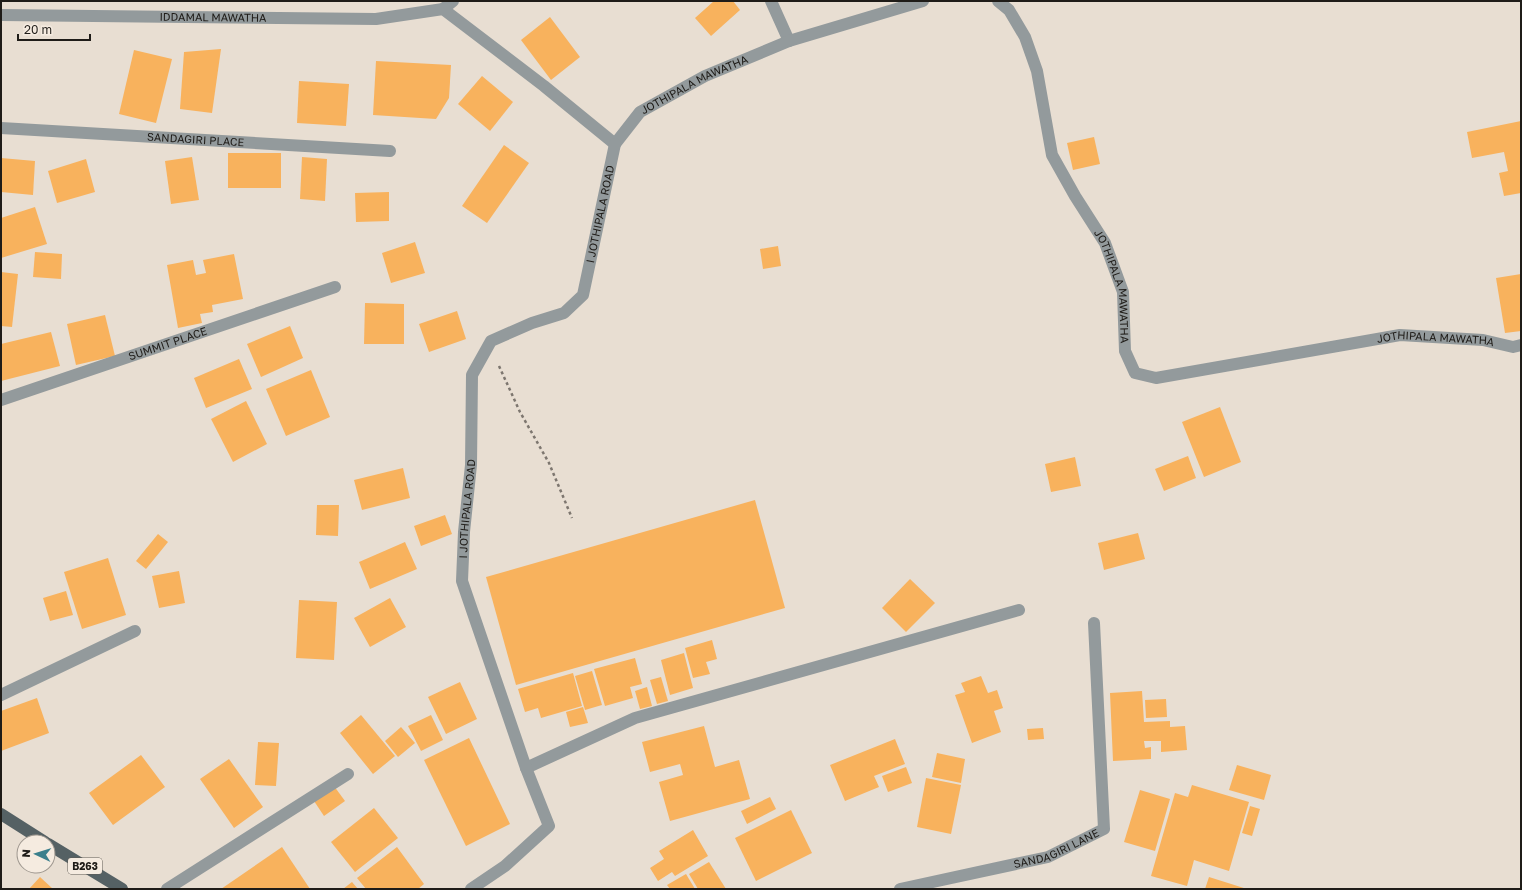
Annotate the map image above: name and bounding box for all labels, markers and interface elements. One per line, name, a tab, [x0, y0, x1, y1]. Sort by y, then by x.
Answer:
street label: IDDAMAL MAWATHA	[159, 10, 267, 24]
scale bar	[18, 16, 90, 42]
text: 20 m	[24, 22, 52, 37]
street label: JOTHIPALA MAWATHA	[638, 52, 750, 116]
street label: SANDAGIRI PLACE	[147, 130, 245, 148]
street label: I JOTHIPALA ROAD	[583, 164, 616, 264]
street label: JOTHIPALA MAWATHA	[1092, 227, 1132, 344]
street label: SUMMIT PLACE	[127, 324, 209, 362]
street label: JOTHIPALA MAWATHA	[1375, 328, 1496, 349]
street label: I JOTHIPALA ROAD	[456, 459, 477, 559]
street label: SANDAGIRI LANE	[1012, 825, 1101, 870]
north arrow	[16, 834, 56, 874]
text: N	[19, 849, 32, 858]
road number: B263	[68, 858, 102, 874]

